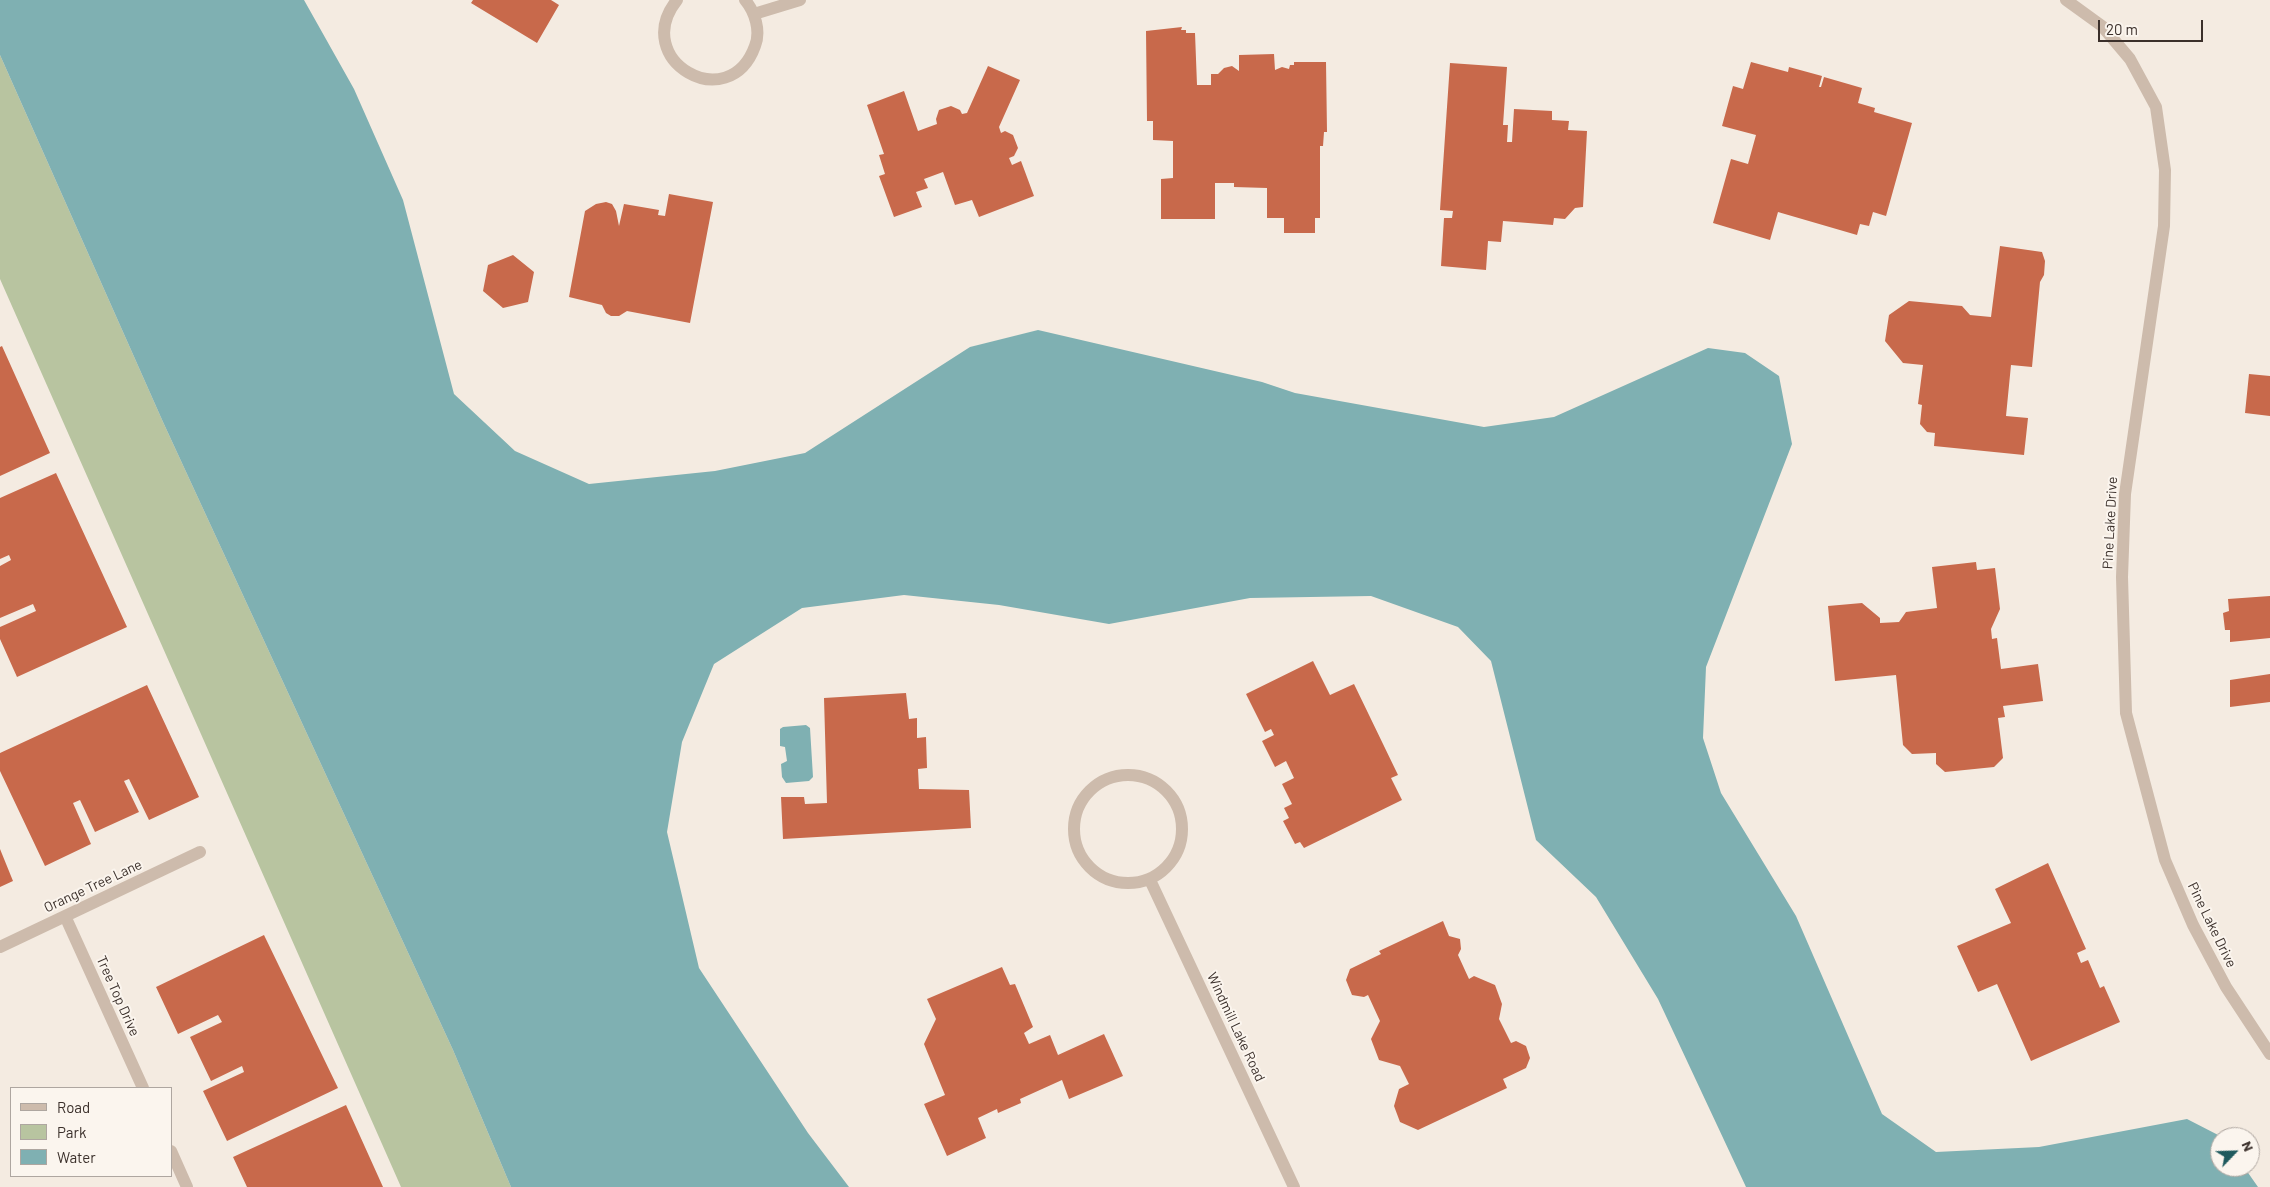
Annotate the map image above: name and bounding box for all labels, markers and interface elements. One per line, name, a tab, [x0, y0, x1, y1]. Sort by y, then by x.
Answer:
scale bar	[2100, 10, 2205, 42]
text: 20 m	[2106, 20, 2138, 38]
street label: Pine Lake Drive	[2099, 476, 2121, 570]
street label: Orange Tree Lane	[41, 856, 145, 916]
street label: Pine Lake Drive	[2184, 880, 2240, 970]
street label: Tree Top Drive	[93, 953, 143, 1039]
street label: Windmill Lake Road	[1203, 970, 1269, 1084]
legend	[10, 1087, 172, 1177]
text: Road	[57, 1098, 90, 1116]
text: Park	[57, 1123, 86, 1141]
north arrow	[2210, 1127, 2260, 1177]
text: N	[2239, 1138, 2258, 1154]
text: Water	[57, 1148, 96, 1166]

